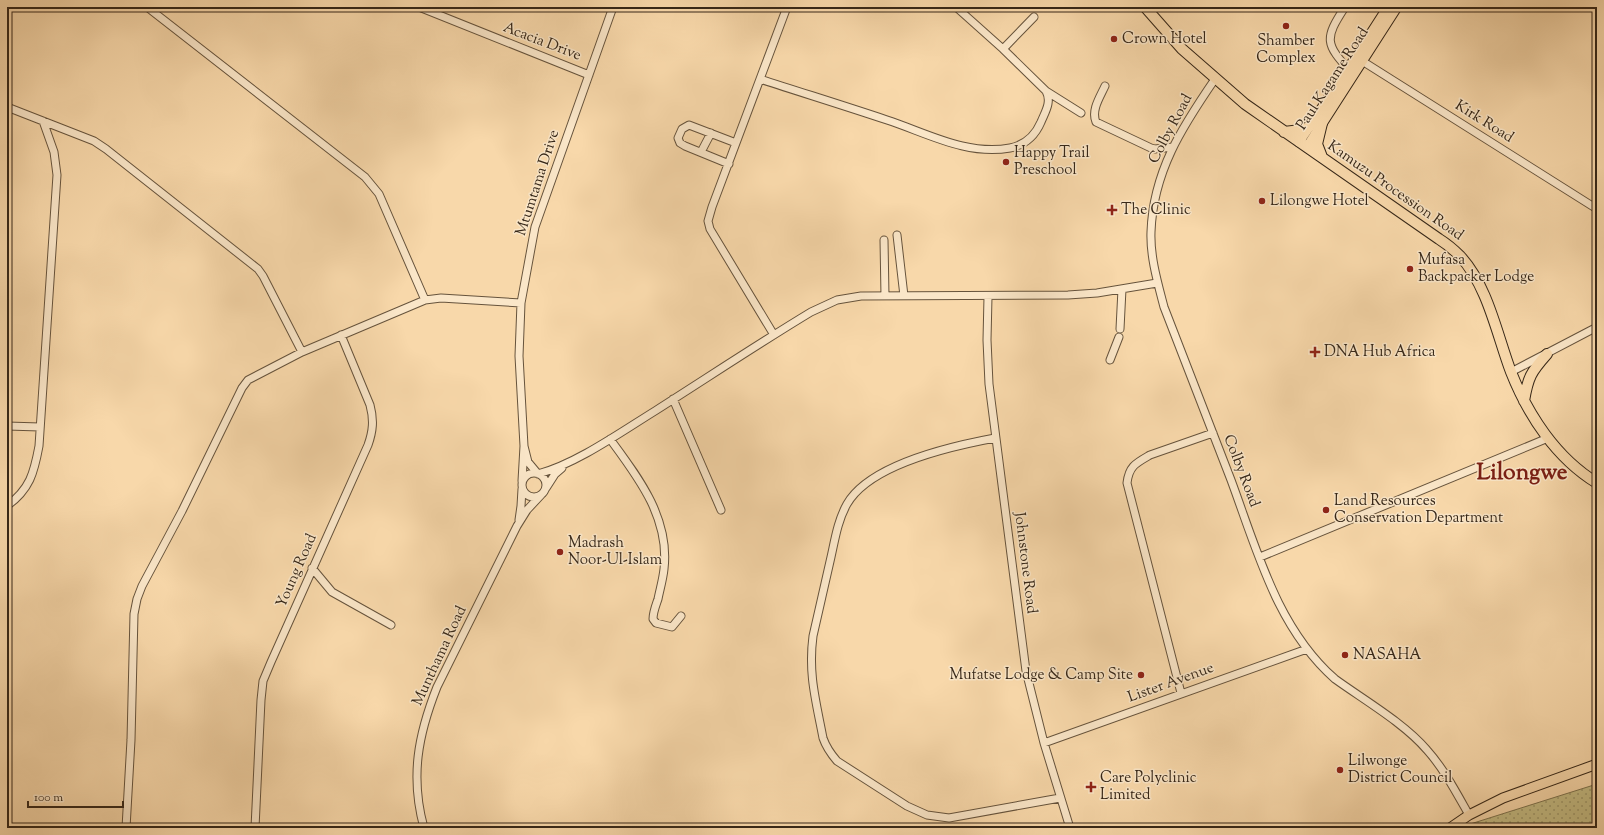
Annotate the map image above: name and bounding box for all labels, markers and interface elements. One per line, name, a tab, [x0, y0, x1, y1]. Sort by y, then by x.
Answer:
street label: Acacia Drive	[500, 17, 584, 67]
marker: Shamber Complex	[1281, 21, 1291, 31]
street label: Paul Kagame Road	[1292, 23, 1374, 135]
place label: Crown Hotel	[1122, 29, 1207, 50]
place label: Shamber Complex	[1256, 31, 1316, 69]
marker: Crown Hotel	[1109, 34, 1119, 44]
street label: Colby Road	[1144, 90, 1198, 168]
street label: Kirk Road	[1451, 96, 1518, 149]
street label: Mtumtama Drive	[511, 127, 565, 239]
street label: Kamuzu Procession Road	[1323, 136, 1468, 246]
place label: Happy Trail Preschool	[1014, 143, 1090, 181]
marker: Happy Trail Preschool	[1001, 157, 1011, 167]
place label: Lilongwe Hotel	[1270, 191, 1369, 212]
marker: Lilongwe Hotel	[1257, 196, 1267, 206]
place label: The Clinic	[1121, 200, 1191, 221]
marker: The Clinic	[1106, 204, 1118, 216]
place label: Mufasa Backpacker Lodge	[1418, 250, 1534, 288]
marker: Mufasa Backpacker Lodge	[1405, 264, 1415, 274]
place label: DNA Hub Africa	[1324, 342, 1435, 363]
marker: DNA Hub Africa	[1309, 346, 1321, 358]
street label: Colby Road	[1218, 432, 1265, 511]
district label: Lilongwe	[1476, 457, 1568, 490]
place label: Land Resources Conservation Department	[1334, 491, 1503, 529]
marker: Land Resources Conservation Department	[1321, 505, 1331, 515]
street label: Johnstone Road	[1008, 510, 1042, 615]
street label: Young Road	[271, 530, 323, 611]
place label: Madrash Noor-Ul-Islam	[568, 533, 663, 571]
marker: Madrash Noor-Ul-Islam	[555, 547, 565, 557]
street label: Munthama Road	[408, 602, 473, 709]
place label: NASAHA	[1353, 645, 1421, 666]
marker: NASAHA	[1340, 650, 1350, 660]
street label: Lister Avenue	[1125, 658, 1217, 708]
place label: Mufatse Lodge & Camp Site	[949, 665, 1133, 686]
marker: Mufatse Lodge & Camp Site	[1136, 670, 1146, 680]
place label: Lilwonge District Council	[1348, 751, 1452, 789]
marker: Lilwonge District Council	[1335, 765, 1345, 775]
place label: Care Polyclinic Limited	[1100, 768, 1197, 806]
marker: Care Polyclinic Limited	[1085, 781, 1097, 793]
scale bar	[28, 783, 123, 809]
text: 100 m	[34, 789, 63, 807]

